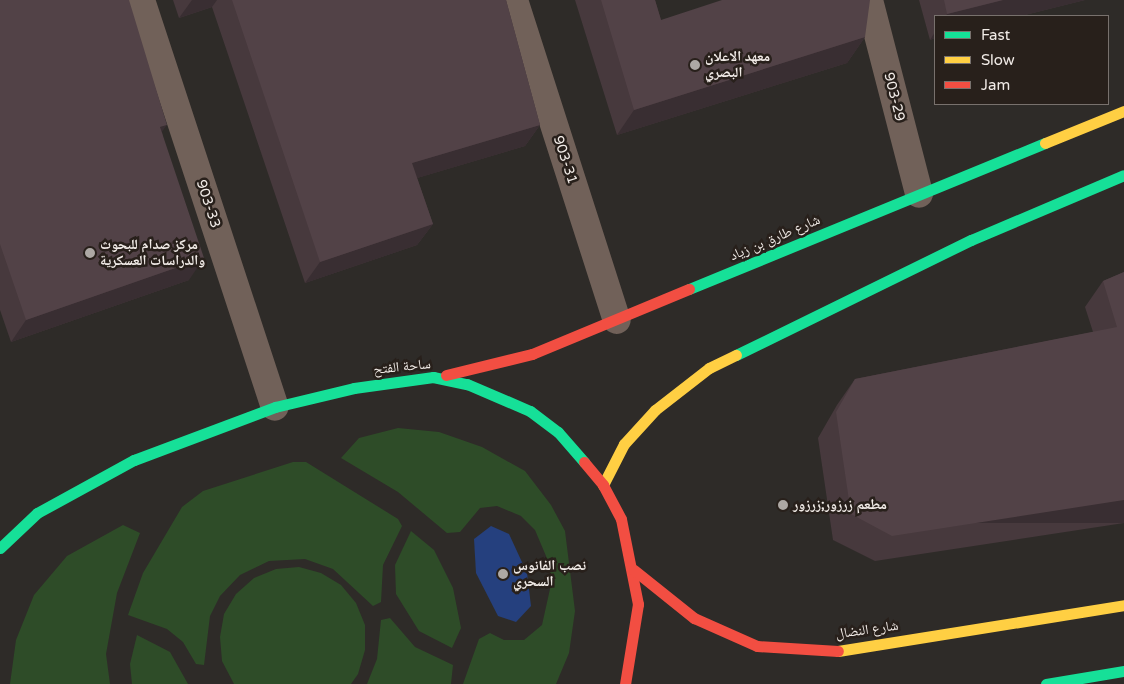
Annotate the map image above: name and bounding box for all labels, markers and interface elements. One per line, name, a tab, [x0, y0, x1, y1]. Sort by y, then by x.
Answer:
legend	[934, 15, 1109, 105]
text: Fast	[981, 26, 1010, 44]
place label: معهد الاعلان البصري	[705, 49, 770, 82]
text: Slow	[981, 51, 1015, 69]
marker: معهد الاعلان البصري	[689, 59, 701, 71]
street label: 903-29	[880, 71, 908, 123]
text: Jam	[981, 76, 1010, 94]
street label: 903-31	[549, 134, 581, 186]
street label: 903-33	[192, 178, 224, 230]
street label: شارع طارق بن زياد	[727, 211, 823, 265]
place label: مركز صدام للبحوث والدراسات العسكرية	[100, 237, 205, 270]
marker: مركز صدام للبحوث والدراسات العسكرية	[84, 247, 96, 259]
street label: ساحة الفتح	[372, 356, 432, 378]
place label: مطعم زرزور;زرزور	[793, 497, 887, 513]
marker: مطعم زرزور;زرزور	[777, 499, 789, 511]
place label: نصب الفانوس السحري	[513, 558, 586, 590]
marker: نصب الفانوس السحري	[497, 568, 509, 580]
street label: شارع النضال	[834, 617, 900, 643]

